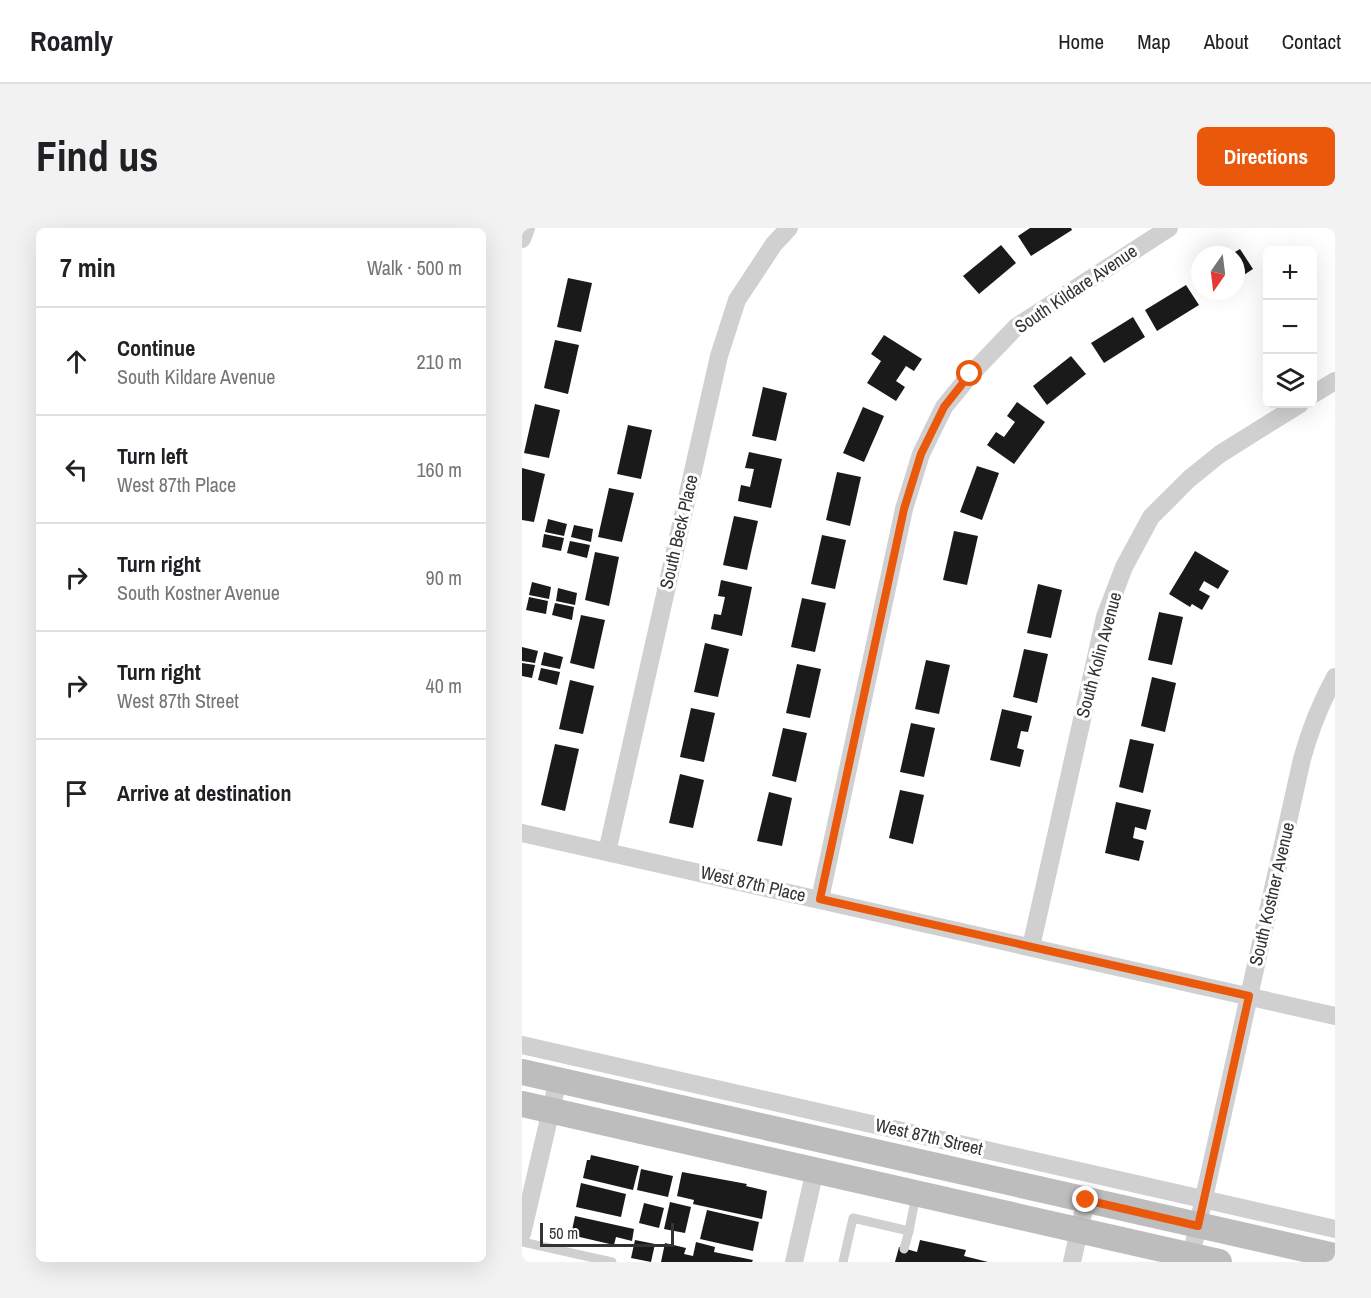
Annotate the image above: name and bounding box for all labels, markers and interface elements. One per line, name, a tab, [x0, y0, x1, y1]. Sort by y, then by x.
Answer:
text: Roamly	[30, 22, 113, 60]
text: Home	[1058, 27, 1104, 56]
text: Map	[1137, 27, 1171, 56]
text: About	[1204, 27, 1249, 56]
text: Contact	[1282, 27, 1341, 56]
button: Directions	[1197, 127, 1335, 186]
text: Find us	[36, 128, 158, 184]
street label: South Kildare Avenue	[1010, 238, 1142, 339]
north arrow	[1191, 246, 1245, 300]
map controls	[1263, 246, 1317, 408]
button: +	[1263, 246, 1317, 300]
text: 7 min	[60, 250, 116, 285]
text: Walk · 500 m	[367, 254, 462, 281]
button: −	[1263, 300, 1317, 354]
text: Continue	[117, 333, 195, 363]
icon: ahead	[60, 345, 93, 378]
text: 210 m	[416, 348, 462, 375]
button: layers	[1263, 354, 1317, 408]
route start	[956, 360, 982, 386]
text: South Kildare Avenue	[117, 363, 275, 390]
text: Turn left	[117, 441, 188, 471]
icon: left	[60, 453, 93, 486]
text: 160 m	[416, 456, 462, 483]
text: West 87th Place	[117, 471, 236, 498]
street label: South Beck Place	[653, 472, 704, 591]
text: Turn right	[117, 549, 201, 579]
icon: right	[60, 561, 93, 594]
text: 90 m	[426, 564, 462, 591]
text: South Kostner Avenue	[117, 579, 280, 606]
street label: South Kolin Avenue	[1070, 589, 1127, 721]
text: Turn right	[117, 657, 201, 687]
icon: right	[60, 669, 93, 702]
text: 40 m	[426, 672, 462, 699]
text: West 87th Street	[117, 687, 239, 714]
icon: arrive	[60, 777, 93, 810]
text: Arrive at destination	[117, 778, 291, 808]
street label: South Kostner Avenue	[1243, 820, 1300, 968]
street label: West 87th Place	[698, 859, 808, 908]
street label: West 87th Street	[873, 1112, 985, 1161]
route end	[1072, 1186, 1098, 1212]
scale bar	[540, 1220, 674, 1248]
text: 50 m	[549, 1222, 578, 1244]

